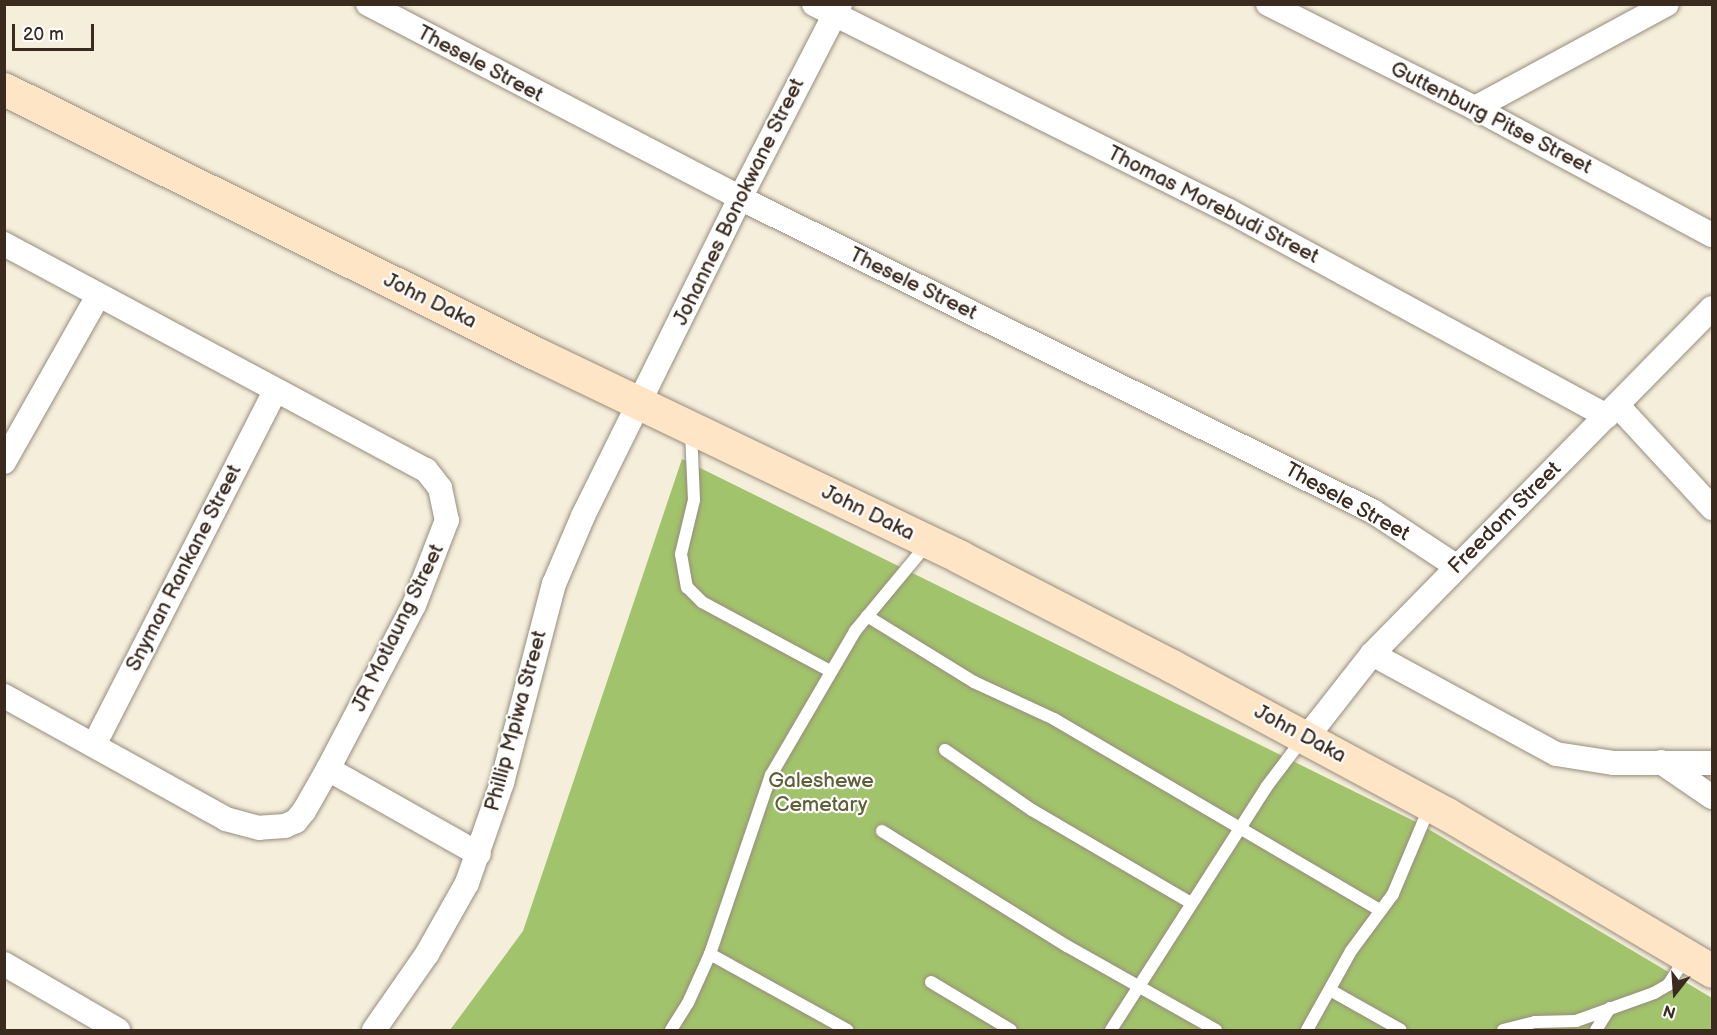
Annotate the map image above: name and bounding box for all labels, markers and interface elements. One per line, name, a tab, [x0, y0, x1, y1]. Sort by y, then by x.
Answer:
scale bar	[15, 12, 98, 50]
street label: Thesele Street	[413, 20, 547, 108]
text: 20 m	[23, 24, 64, 45]
street label: Guttenburg Pitse Street	[1386, 56, 1596, 180]
street label: Johannes Bonokwane Street	[668, 74, 810, 330]
street label: Thomas Morebudi Street	[1103, 141, 1323, 269]
street label: Thesele Street	[845, 242, 981, 326]
street label: John Daka	[379, 268, 481, 334]
street label: Freedom Street	[1443, 456, 1567, 580]
street label: Thesele Street	[1280, 457, 1414, 547]
street label: Snyman Rankane Street	[121, 460, 247, 676]
street label: John Daka	[817, 480, 919, 546]
street label: JR Motlaung Street	[346, 540, 450, 716]
street label: Phillip Mpiwa Street	[480, 628, 552, 814]
street label: John Daka	[1250, 699, 1350, 769]
park label: Galeshewe Cemetary	[768, 768, 874, 818]
north arrow	[1645, 963, 1705, 1023]
text: N	[1661, 1000, 1678, 1022]

